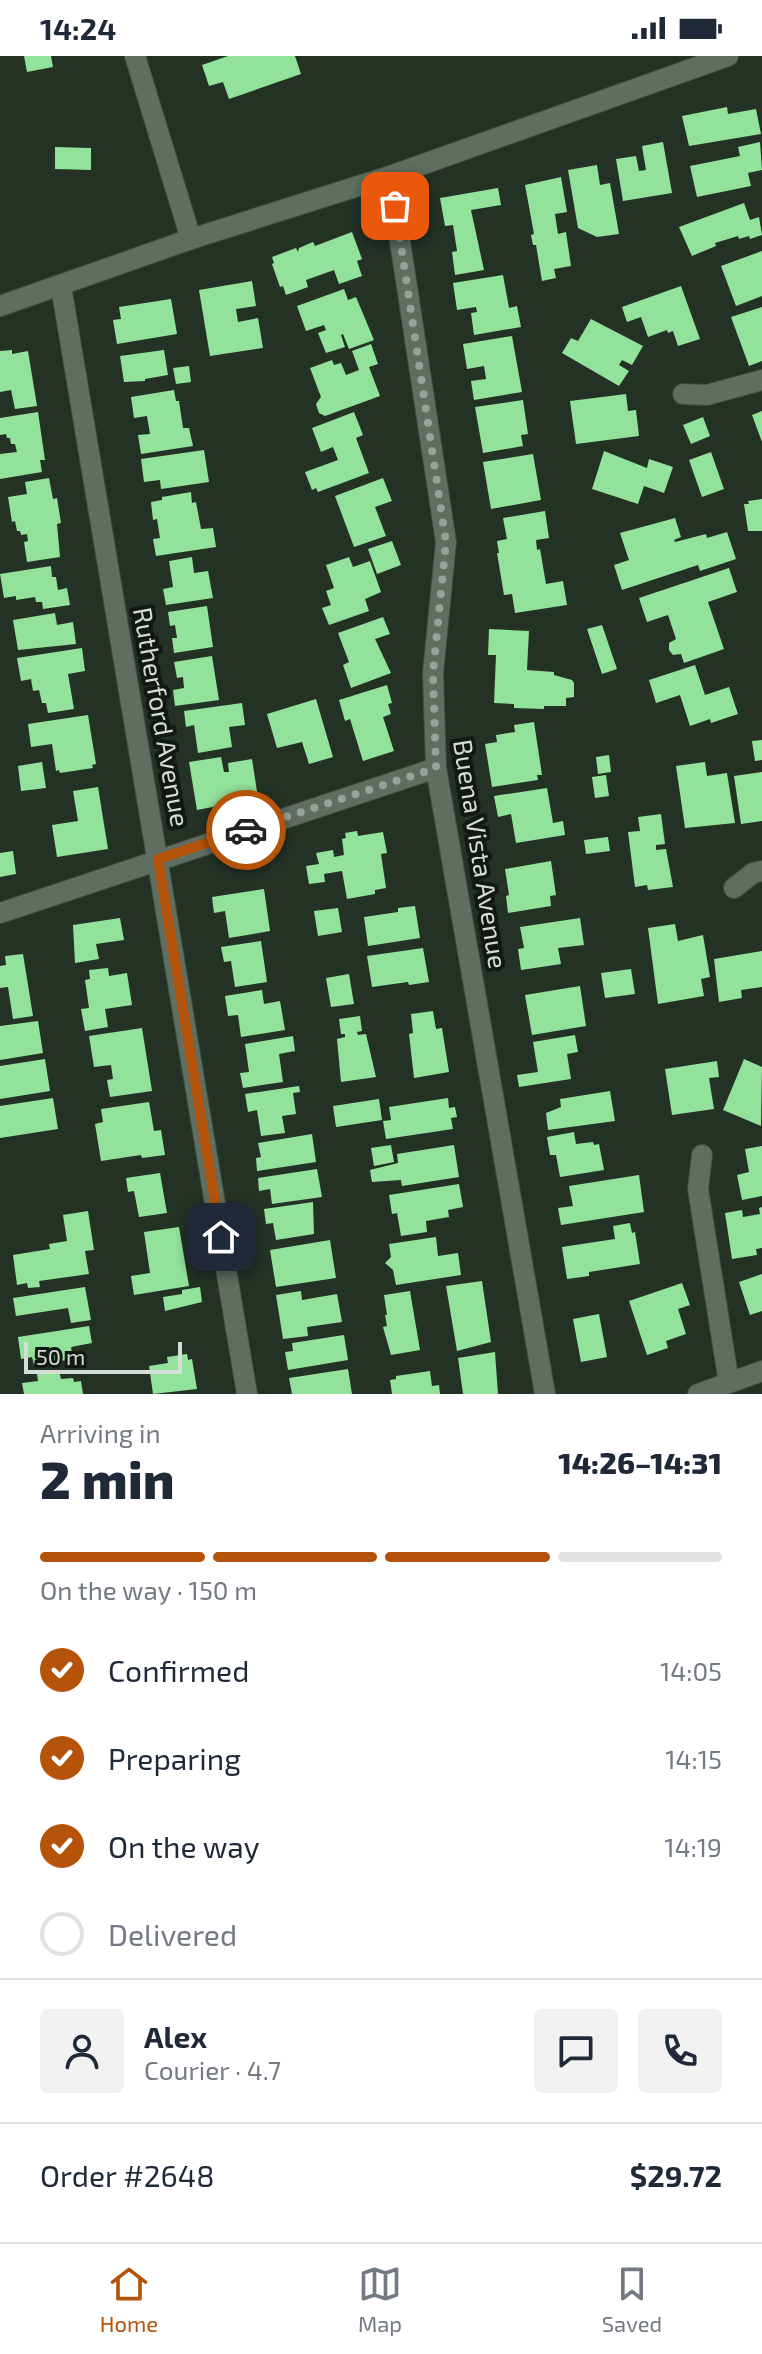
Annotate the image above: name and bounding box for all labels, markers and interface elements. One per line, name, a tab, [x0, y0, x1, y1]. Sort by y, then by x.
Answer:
text: 14:24	[40, 10, 116, 46]
pin	[361, 172, 429, 240]
icon: bag	[373, 184, 417, 228]
street label: Rutherford Avenue	[128, 605, 197, 829]
street label: Buena Vista Avenue	[448, 737, 515, 970]
courier	[206, 790, 286, 870]
icon: car	[224, 808, 268, 852]
pin	[187, 1203, 255, 1271]
icon: home	[199, 1215, 243, 1259]
scale bar	[24, 1338, 182, 1374]
text: 50 m	[36, 1343, 85, 1369]
text: Arriving in	[40, 1417, 161, 1448]
text: 14:26–14:31	[558, 1444, 722, 1480]
text: 2 min	[40, 1447, 175, 1509]
text: On the way · 150 m	[40, 1574, 257, 1605]
icon: check	[40, 1648, 84, 1692]
text: Confirmed	[108, 1652, 249, 1688]
text: 14:05	[660, 1655, 722, 1686]
icon: check	[40, 1736, 84, 1780]
text: Preparing	[108, 1740, 241, 1776]
text: 14:15	[665, 1743, 722, 1774]
icon: check	[40, 1824, 84, 1868]
text: On the way	[108, 1828, 260, 1864]
text: 14:19	[664, 1831, 722, 1862]
text: Delivered	[108, 1916, 237, 1952]
button: person	[40, 2009, 124, 2093]
button: chat	[534, 2009, 618, 2093]
button: phone	[638, 2009, 722, 2093]
text: Alex	[144, 2018, 207, 2054]
text: Courier · 4.7	[144, 2054, 281, 2085]
text: Order #2648	[40, 2157, 214, 2193]
text: $29.72	[630, 2157, 722, 2193]
tab: Home	[100, 2262, 158, 2336]
tab: Map	[358, 2262, 402, 2336]
tab: Saved	[602, 2262, 662, 2336]

